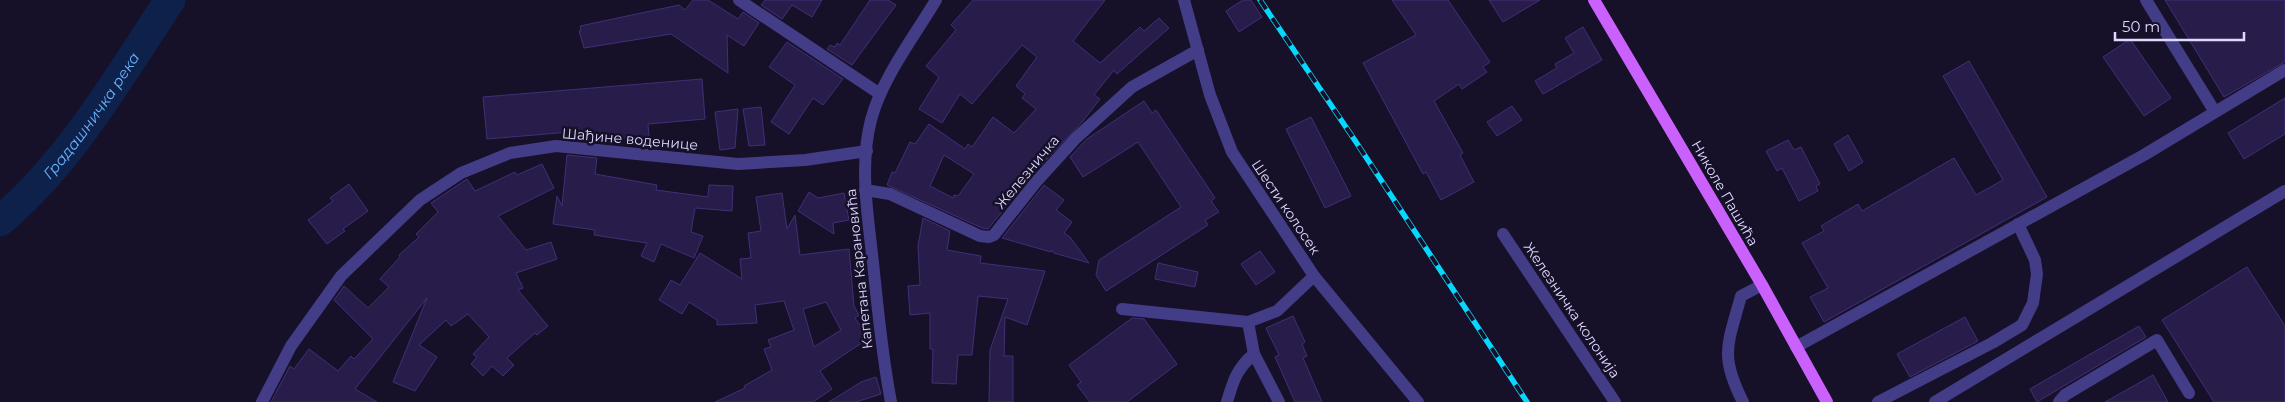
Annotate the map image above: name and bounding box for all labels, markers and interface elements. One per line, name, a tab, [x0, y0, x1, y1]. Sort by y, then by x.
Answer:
scale bar	[2115, 10, 2244, 42]
text: 50 m	[2122, 17, 2160, 36]
water label: Градашничка река	[38, 48, 143, 182]
street label: Шађине воденице	[561, 124, 699, 154]
street label: Железничка	[991, 131, 1063, 213]
street label: Николе Пашића	[1687, 137, 1763, 249]
street label: Шести колосек	[1248, 156, 1324, 258]
street label: Капетана Карановића	[842, 188, 876, 350]
street label: Железничка колонија	[1520, 239, 1624, 381]

